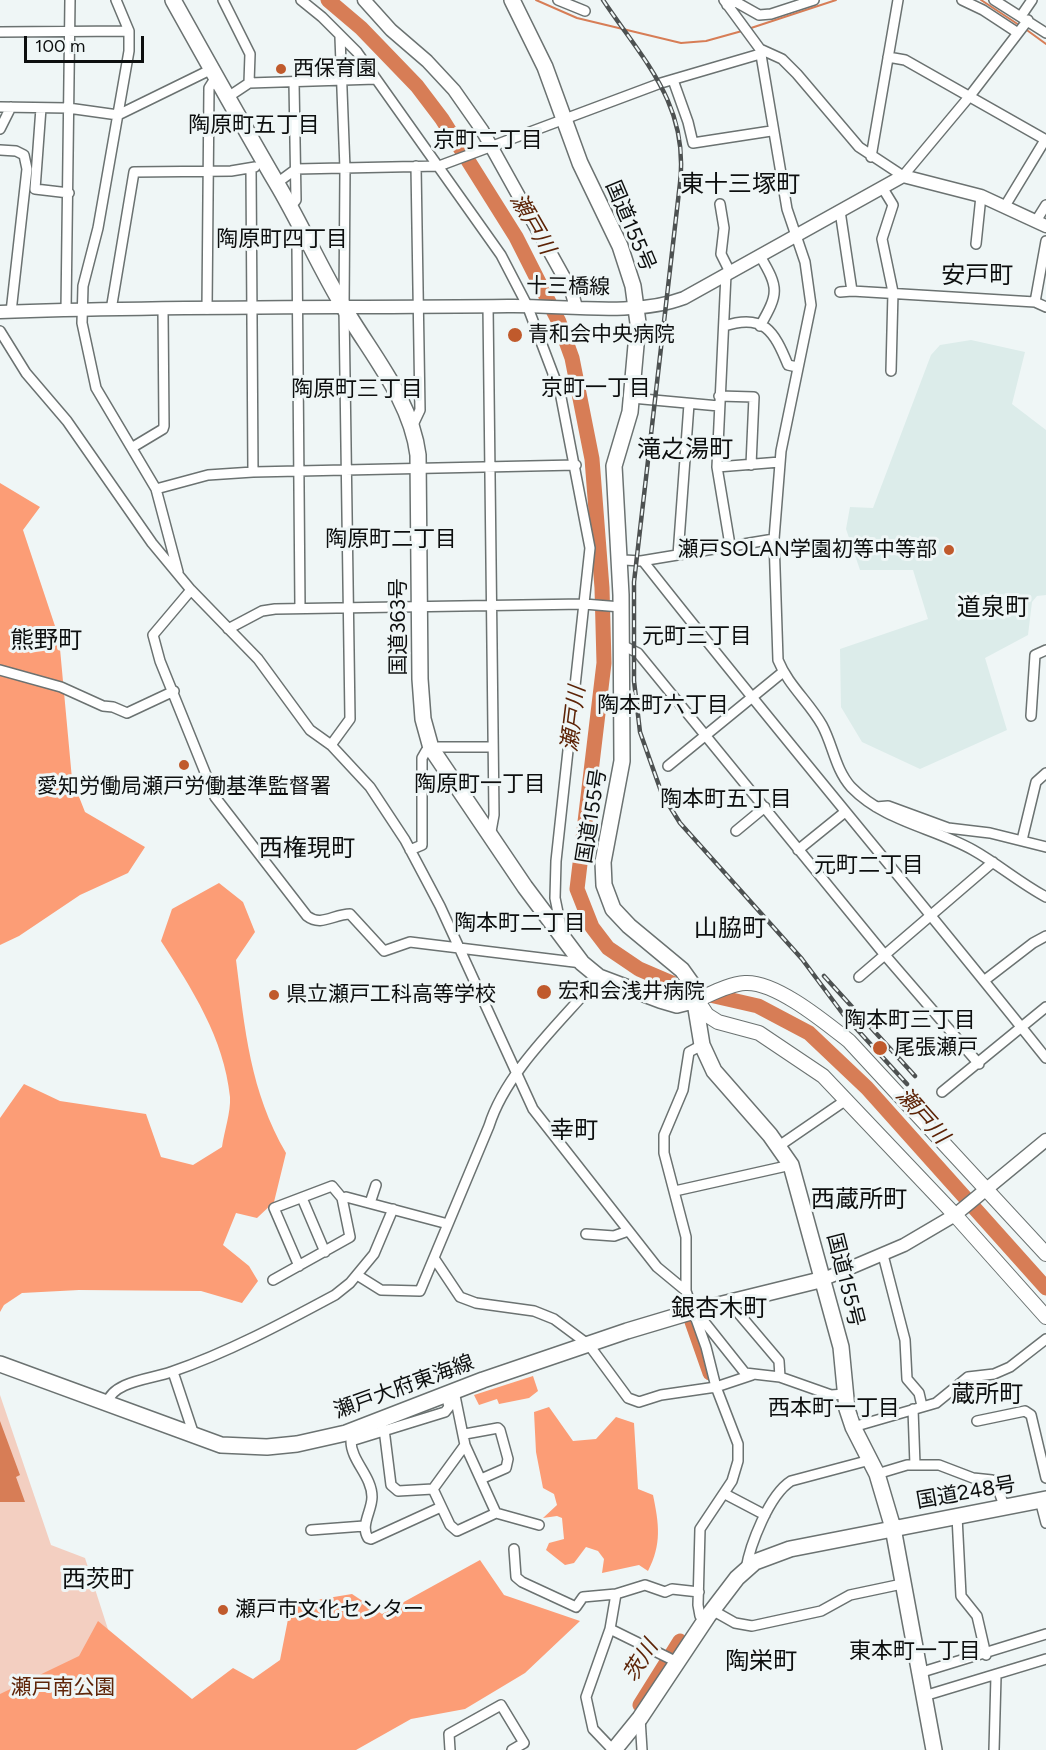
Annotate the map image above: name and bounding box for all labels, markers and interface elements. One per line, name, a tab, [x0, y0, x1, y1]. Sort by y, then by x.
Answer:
scale bar	[27, 24, 147, 62]
text: 100 m	[35, 35, 85, 57]
place label: 西保育園	[293, 56, 377, 82]
marker: 西保育園	[274, 62, 288, 76]
district label: 陶原町五丁目	[188, 113, 320, 139]
district label: 京町二丁目	[433, 128, 543, 154]
district label: 東十三塚町	[680, 171, 800, 199]
street label: 国道155号	[600, 177, 660, 275]
water label: 瀬戸川	[504, 189, 560, 259]
district label: 陶原町四丁目	[216, 227, 348, 253]
district label: 安戸町	[941, 262, 1013, 290]
street label: 十三橋線	[526, 274, 610, 300]
place label: 青和会中央病院	[528, 322, 675, 348]
marker: 青和会中央病院	[506, 326, 524, 344]
district label: 京町一丁目	[541, 376, 651, 402]
district label: 陶原町三丁目	[291, 377, 423, 403]
district label: 滝之湯町	[637, 436, 733, 464]
district label: 陶原町二丁目	[325, 527, 457, 553]
place label: 瀬戸SOLAN学園初等中等部	[677, 537, 937, 563]
marker: 瀬戸SOLAN学園初等中等部	[942, 543, 956, 557]
street label: 国道363号	[386, 578, 412, 676]
district label: 道泉町	[957, 594, 1029, 622]
district label: 元町三丁目	[642, 624, 752, 650]
district label: 熊野町	[10, 627, 82, 655]
water label: 瀬戸川	[557, 685, 591, 753]
district label: 陶本町六丁目	[597, 693, 729, 719]
marker: 愛知労働局瀬戸労働基準監督署	[177, 758, 191, 772]
street label: 国道155号	[572, 767, 612, 865]
district label: 陶原町一丁目	[414, 772, 546, 798]
place label: 愛知労働局瀬戸労働基準監督署	[37, 774, 331, 800]
district label: 陶本町五丁目	[660, 787, 792, 813]
district label: 西権現町	[259, 835, 355, 863]
district label: 元町二丁目	[814, 853, 924, 879]
district label: 陶本町二丁目	[454, 911, 586, 937]
district label: 山脇町	[694, 915, 766, 943]
place label: 宏和会浅井病院	[558, 979, 705, 1005]
place label: 県立瀬戸工科高等学校	[286, 982, 496, 1008]
marker: 宏和会浅井病院	[535, 983, 553, 1001]
marker: 県立瀬戸工科高等学校	[267, 988, 281, 1002]
district label: 陶本町三丁目	[844, 1008, 976, 1034]
place label: 尾張瀬戸	[894, 1035, 978, 1061]
marker: 尾張瀬戸	[871, 1039, 889, 1057]
water label: 瀬戸川	[890, 1083, 954, 1149]
district label: 幸町	[550, 1117, 598, 1145]
district label: 西蔵所町	[811, 1186, 907, 1214]
street label: 国道155号	[821, 1230, 869, 1330]
district label: 銀杏木町	[671, 1295, 767, 1323]
street label: 瀬戸大府東海線	[331, 1350, 477, 1424]
district label: 蔵所町	[951, 1381, 1023, 1409]
district label: 西本町一丁目	[768, 1396, 900, 1422]
street label: 国道248号	[914, 1472, 1018, 1514]
district label: 西茨町	[62, 1566, 134, 1594]
place label: 瀬戸市文化センター	[235, 1597, 424, 1623]
marker: 瀬戸市文化センター	[216, 1603, 230, 1617]
water label: 茨川	[618, 1635, 664, 1687]
district label: 東本町一丁目	[849, 1639, 981, 1665]
district label: 陶栄町	[725, 1648, 797, 1676]
park label: 瀬戸南公園	[11, 1675, 115, 1701]

